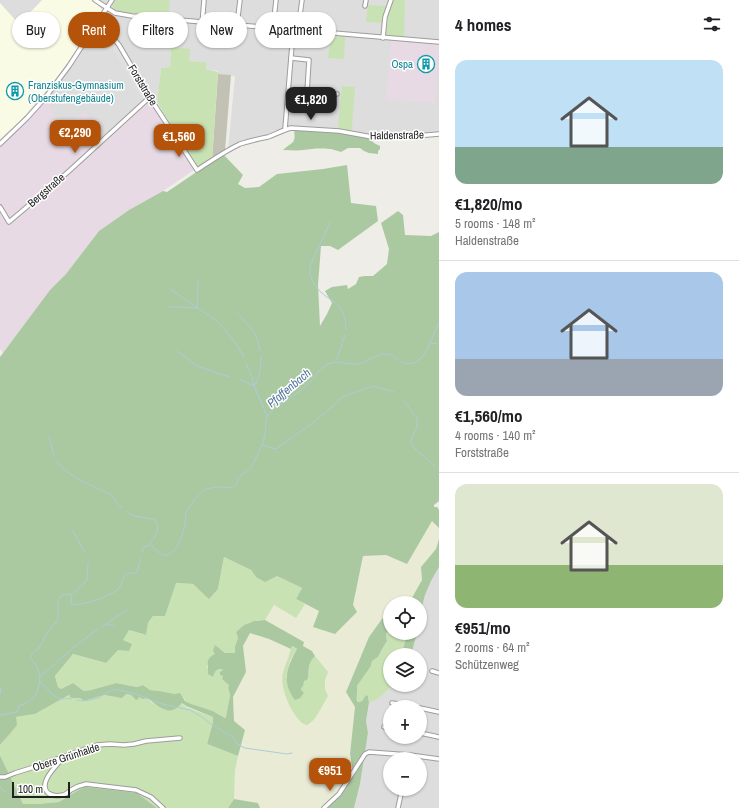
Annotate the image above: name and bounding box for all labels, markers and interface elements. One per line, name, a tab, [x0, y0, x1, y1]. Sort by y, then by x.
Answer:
chip: Buy	[12, 12, 60, 48]
chip: Rent	[68, 12, 120, 48]
chip: Filters	[128, 12, 188, 48]
chip: New	[196, 12, 247, 48]
chip: Apartment	[255, 12, 336, 48]
text: 4 homes	[455, 13, 512, 36]
icon: filters	[701, 13, 723, 35]
building icon: Ospa	[416, 54, 436, 74]
place label: Ospa	[391, 57, 413, 71]
street label: Forststraße	[125, 62, 161, 108]
place label: Franziskus-Gymnasium (Oberstufengebäude)	[28, 78, 124, 105]
building icon: Franziskus-Gymnasium (Oberstufengebäude)	[5, 81, 25, 101]
icon: home	[553, 86, 625, 158]
pin: €1,820	[278, 87, 344, 121]
text: €1,820	[295, 91, 327, 108]
pin: €2,290	[42, 120, 108, 154]
text: €2,290	[59, 124, 91, 141]
pin: €1,560	[146, 124, 212, 158]
text: €1,560	[163, 128, 195, 145]
street label: Haldenstraße	[370, 128, 424, 142]
street label: Bergstraße	[25, 170, 67, 210]
text: €1,820/mo	[455, 192, 522, 215]
text: 5 rooms · 148 m²	[455, 215, 536, 232]
text: Haldenstraße	[455, 232, 519, 249]
icon: home	[553, 298, 625, 370]
water label: Pfaffenbach	[264, 365, 314, 411]
text: €1,560/mo	[455, 404, 522, 427]
text: 4 rooms · 140 m²	[455, 427, 536, 444]
text: Forststraße	[455, 444, 509, 461]
icon: home	[553, 510, 625, 582]
map controls	[383, 596, 427, 796]
button: locate	[383, 596, 427, 640]
text: €951/mo	[455, 616, 511, 639]
text: 2 rooms · 64 m²	[455, 639, 530, 656]
button: layers	[383, 648, 427, 692]
text: Schützenweg	[455, 656, 519, 673]
button: +	[383, 700, 427, 744]
street label: Obere Grünhalde	[31, 740, 101, 774]
button: −	[383, 752, 427, 796]
pin: €951	[306, 758, 354, 792]
text: €951	[318, 762, 342, 779]
scale bar	[12, 780, 70, 799]
text: 100 m	[18, 782, 43, 796]

